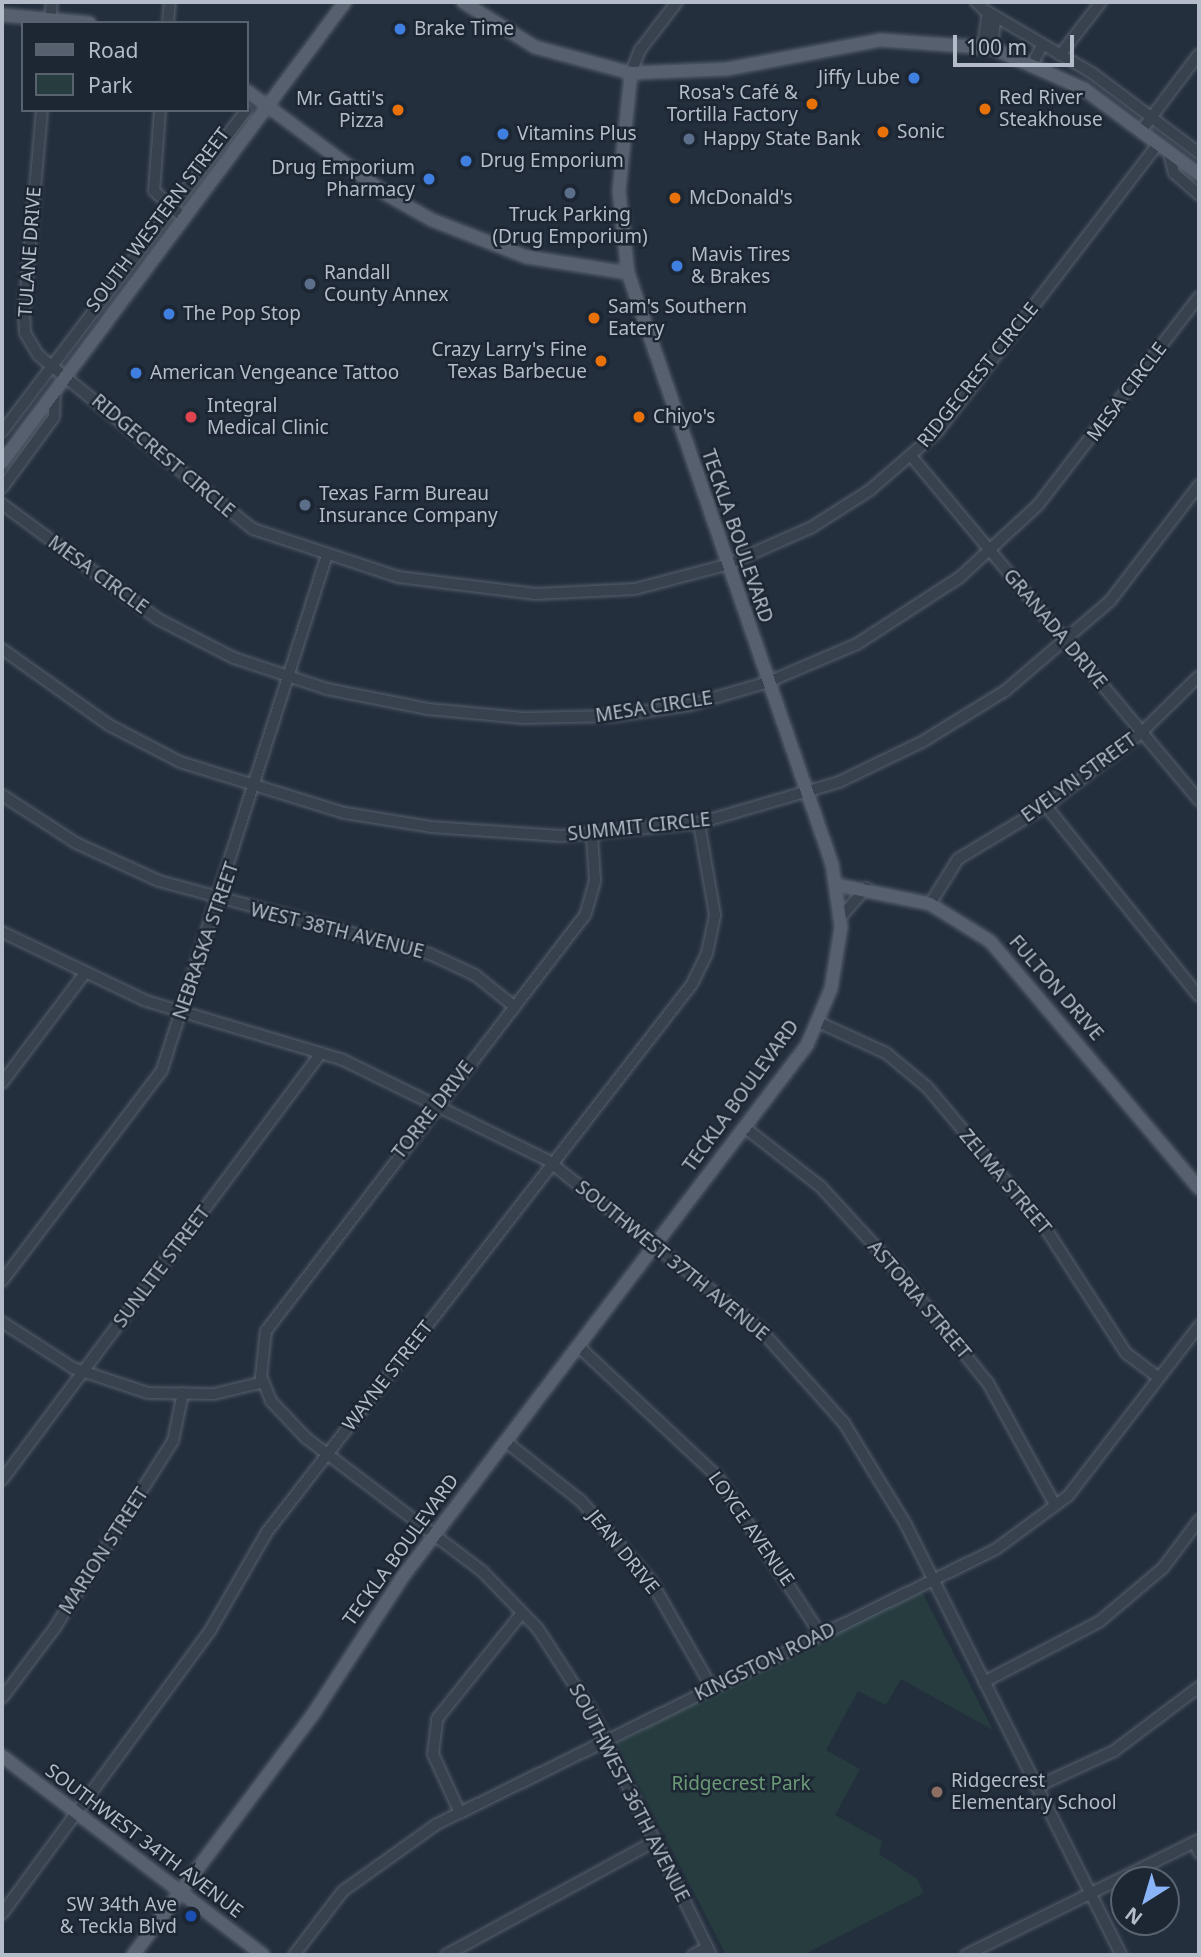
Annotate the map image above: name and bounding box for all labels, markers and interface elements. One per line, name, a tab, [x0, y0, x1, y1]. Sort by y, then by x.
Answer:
place label: Brake Time	[414, 18, 514, 40]
legend	[21, 21, 248, 112]
marker: Brake Time	[392, 21, 408, 37]
scale bar	[956, 21, 1077, 65]
text: 100 m	[966, 33, 1027, 61]
text: Road	[88, 36, 138, 64]
place label: Jiffy Lube	[818, 67, 900, 89]
marker: Jiffy Lube	[906, 70, 922, 86]
text: Park	[88, 71, 132, 99]
place label: Rosa's Café & Tortilla Factory	[667, 82, 798, 126]
place label: Red River Steakhouse	[999, 87, 1103, 131]
place label: Mr. Gatti's Pizza	[296, 88, 384, 132]
marker: Rosa's Café & Tortilla Factory	[804, 96, 820, 112]
marker: Red River Steakhouse	[977, 101, 993, 117]
marker: Mr. Gatti's Pizza	[390, 102, 406, 118]
place label: Sonic	[897, 121, 945, 143]
place label: Vitamins Plus	[517, 123, 637, 145]
street label: SOUTH WESTERN STREET	[81, 124, 235, 316]
marker: Sonic	[875, 124, 891, 140]
marker: Vitamins Plus	[495, 126, 511, 142]
place label: Happy State Bank	[703, 128, 861, 150]
marker: Happy State Bank	[681, 131, 697, 147]
place label: Drug Emporium	[480, 150, 624, 172]
marker: Drug Emporium	[458, 153, 474, 169]
place label: Drug Emporium Pharmacy	[271, 157, 415, 201]
marker: Drug Emporium Pharmacy	[421, 171, 437, 187]
marker: Truck Parking (Drug Emporium)	[562, 185, 578, 201]
street label: TULANE DRIVE	[14, 186, 46, 318]
place label: McDonald's	[689, 187, 793, 209]
marker: McDonald's	[667, 190, 683, 206]
place label: Truck Parking (Drug Emporium)	[492, 204, 648, 248]
place label: Mavis Tires & Brakes	[691, 244, 790, 288]
marker: Mavis Tires & Brakes	[669, 258, 685, 274]
place label: Randall County Annex	[324, 262, 448, 306]
marker: Randall County Annex	[302, 276, 318, 292]
place label: Sam's Southern Eatery	[608, 296, 747, 340]
street label: RIDGECREST CIRCLE	[913, 298, 1043, 452]
place label: The Pop Stop	[183, 303, 301, 325]
marker: The Pop Stop	[161, 306, 177, 322]
marker: Sam's Southern Eatery	[586, 310, 602, 326]
street label: MESA CIRCLE	[1082, 338, 1172, 446]
place label: Crazy Larry's Fine Texas Barbecue	[432, 339, 587, 383]
marker: Crazy Larry's Fine Texas Barbecue	[593, 353, 609, 369]
place label: American Vengeance Tattoo	[150, 362, 399, 384]
marker: American Vengeance Tattoo	[128, 365, 144, 381]
street label: RIDGECREST CIRCLE	[87, 390, 239, 522]
place label: Integral Medical Clinic	[207, 395, 329, 439]
place label: Chiyo's	[653, 406, 715, 428]
marker: Integral Medical Clinic	[181, 407, 201, 427]
marker: Chiyo's	[631, 409, 647, 425]
street label: TECKLA BOULEVARD	[697, 446, 777, 626]
place label: Texas Farm Bureau Insurance Company	[319, 483, 498, 527]
marker: Texas Farm Bureau Insurance Company	[297, 497, 313, 513]
street label: MESA CIRCLE	[44, 531, 152, 619]
street label: GRANADA DRIVE	[998, 565, 1112, 693]
street label: MESA CIRCLE	[594, 687, 714, 727]
street label: EVELYN STREET	[1017, 729, 1141, 827]
street label: SUMMIT CIRCLE	[566, 808, 712, 846]
street label: NEBRASKA STREET	[168, 859, 244, 1023]
street label: WEST 38TH AVENUE	[248, 898, 426, 964]
street label: FULTON DRIVE	[1004, 931, 1108, 1045]
street label: TECKLA BOULEVARD	[678, 1016, 804, 1176]
street label: TORRE DRIVE	[388, 1056, 478, 1164]
street label: ZELMA STREET	[954, 1125, 1056, 1239]
street label: SOUTHWEST 37TH AVENUE	[571, 1176, 773, 1346]
street label: SUNLITE STREET	[109, 1202, 215, 1332]
street label: ASTORIA STREET	[863, 1236, 975, 1364]
street label: WAYNE STREET	[338, 1317, 438, 1435]
street label: LOYCE AVENUE	[703, 1467, 799, 1591]
street label: TECKLA BOULEVARD	[338, 1470, 464, 1630]
street label: MARION STREET	[55, 1483, 153, 1619]
street label: JEAN DRIVE	[582, 1505, 664, 1599]
street label: KINGSTON ROAD	[691, 1618, 839, 1706]
street label: SOUTHWEST 36TH AVENUE	[564, 1680, 694, 1906]
street label: SOUTHWEST 34TH AVENUE	[41, 1759, 247, 1923]
place label: Ridgecrest Elementary School	[951, 1770, 1117, 1814]
park label: Ridgecrest Park	[671, 1773, 811, 1795]
marker: Ridgecrest Elementary School	[929, 1784, 945, 1800]
north arrow	[1110, 1866, 1180, 1936]
place label: SW 34th Ave & Teckla Blvd	[60, 1894, 177, 1938]
text: N	[1120, 1901, 1148, 1931]
marker: SW 34th Ave & Teckla Blvd	[183, 1908, 199, 1924]

